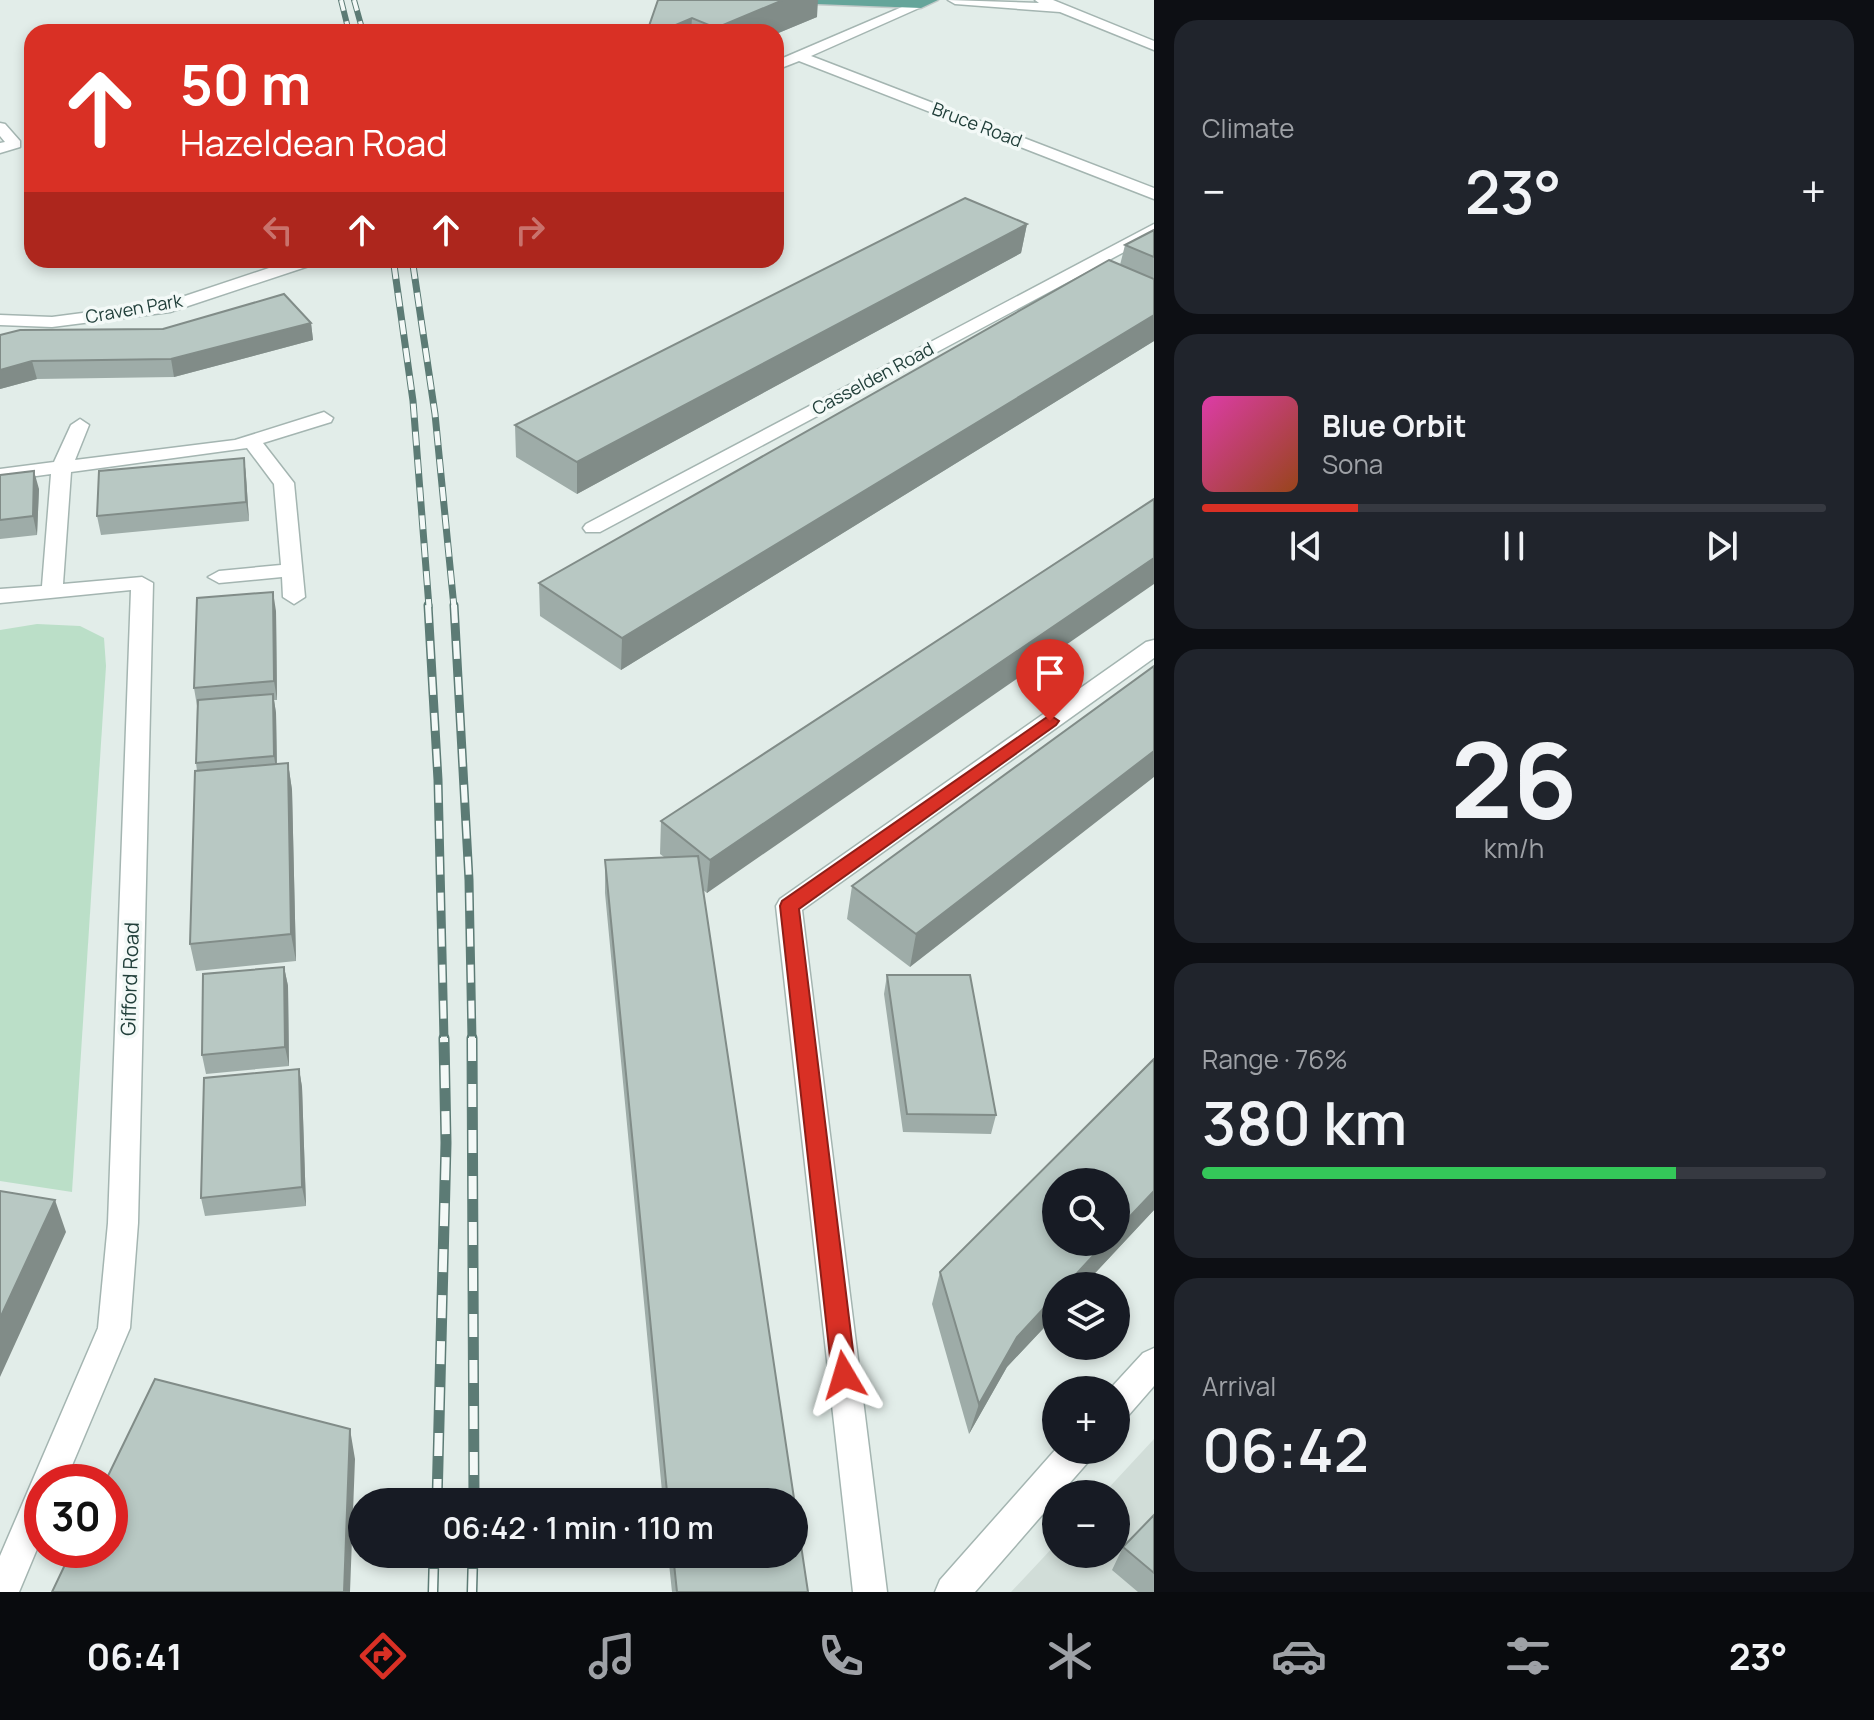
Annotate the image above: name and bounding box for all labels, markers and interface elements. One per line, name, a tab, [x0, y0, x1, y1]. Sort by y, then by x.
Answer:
text: 50 m	[180, 45, 311, 122]
icon: ahead	[48, 56, 152, 160]
street label: Bruce Road	[929, 96, 1026, 152]
text: Climate	[1202, 110, 1294, 146]
text: Hazeldean Road	[180, 118, 448, 167]
text: 23°	[1465, 150, 1561, 232]
text: −	[1202, 161, 1226, 221]
text: +	[1801, 161, 1826, 221]
icon: left	[256, 208, 300, 252]
icon: ahead	[340, 208, 384, 252]
icon: ahead	[424, 208, 468, 252]
icon: right	[508, 208, 552, 252]
street label: Craven Park	[84, 288, 185, 328]
street label: Casselden Road	[808, 336, 937, 420]
text: Blue Orbit	[1322, 405, 1467, 446]
text: Sona	[1322, 446, 1383, 482]
icon: previous	[1284, 524, 1328, 568]
icon: pause	[1492, 524, 1536, 568]
icon: next	[1700, 524, 1744, 568]
pin	[1016, 639, 1084, 721]
icon: arrive	[1028, 651, 1072, 695]
text: 26	[1451, 707, 1577, 849]
text: km/h	[1484, 830, 1544, 866]
street label: Gifford Road	[114, 922, 145, 1036]
text: Range · 76%	[1202, 1041, 1348, 1077]
text: 380 km	[1202, 1081, 1407, 1163]
map controls	[1042, 1168, 1130, 1568]
button: search	[1042, 1168, 1130, 1256]
button: layers	[1042, 1272, 1130, 1360]
position arrow	[802, 1333, 886, 1417]
text: Arrival	[1202, 1368, 1276, 1404]
button: +	[1042, 1376, 1130, 1464]
text: 06:42	[1202, 1408, 1369, 1490]
speed limit sign: 30	[24, 1464, 128, 1568]
button: −	[1042, 1480, 1130, 1568]
text: 06:42 · 1 min · 110 m	[442, 1507, 714, 1548]
icon: directions	[355, 1628, 411, 1684]
icon: music	[584, 1628, 640, 1684]
icon: phone	[813, 1628, 869, 1684]
icon: climate	[1042, 1628, 1098, 1684]
icon: car	[1271, 1628, 1327, 1684]
icon: filters	[1500, 1628, 1556, 1684]
text: 06:41	[86, 1632, 183, 1681]
text: 23°	[1729, 1632, 1787, 1681]

